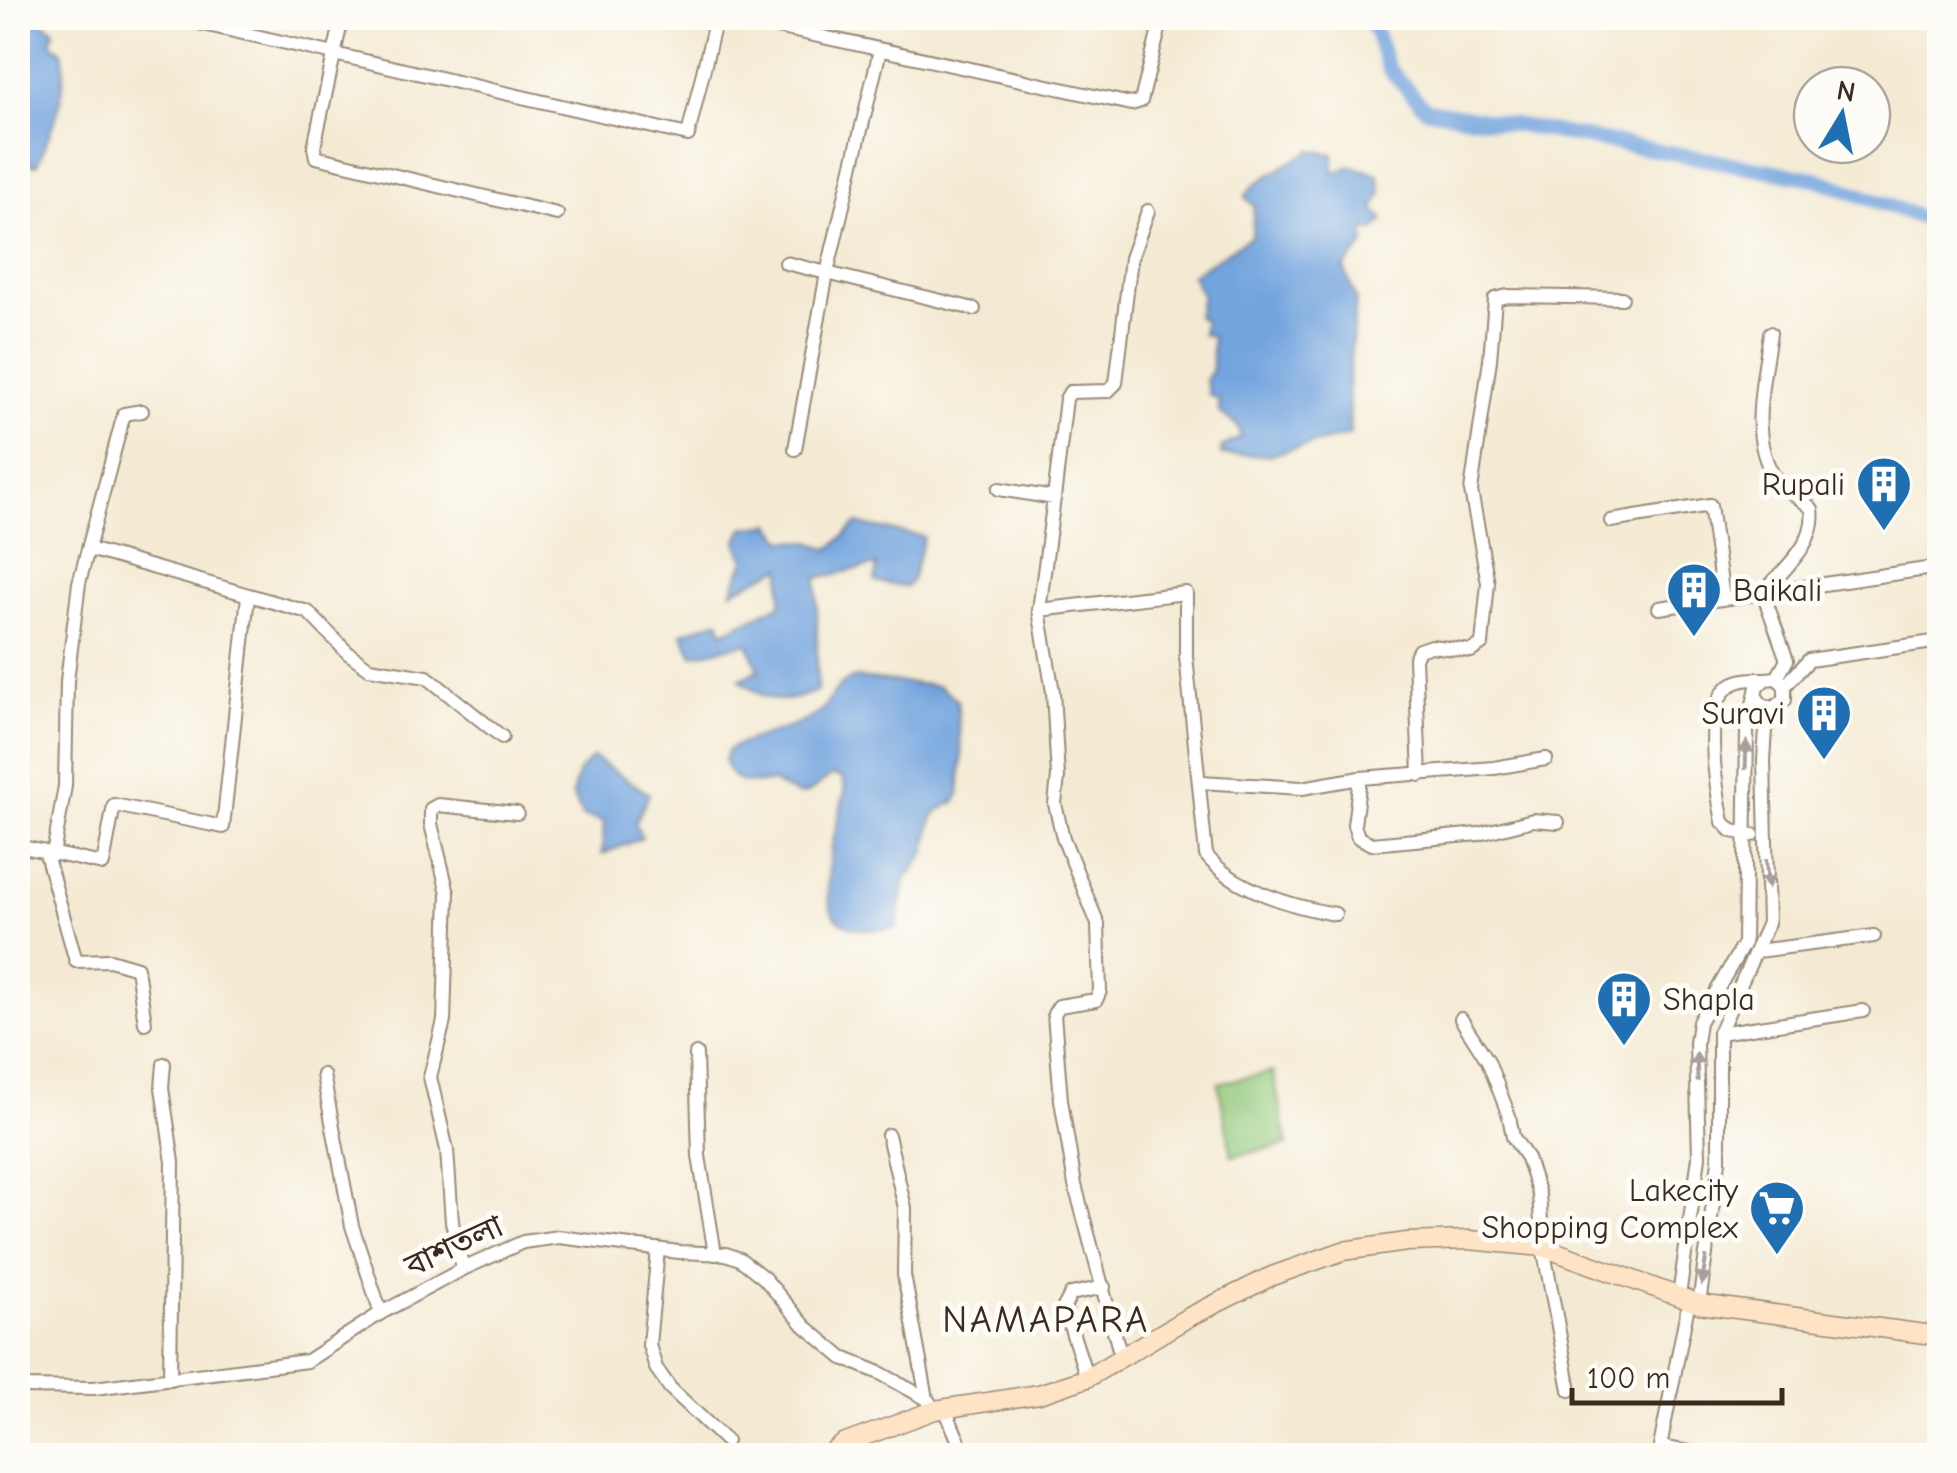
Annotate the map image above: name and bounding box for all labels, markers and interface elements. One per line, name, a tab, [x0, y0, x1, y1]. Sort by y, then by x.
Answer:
north arrow	[1792, 65, 1892, 165]
text: N	[1834, 74, 1858, 109]
building icon: Rupali	[1854, 454, 1914, 533]
place label: Rupali	[1762, 466, 1845, 503]
building icon: Baikali	[1664, 560, 1724, 639]
place label: Baikali	[1733, 572, 1822, 609]
building icon: Suravi	[1794, 683, 1854, 762]
place label: Suravi	[1702, 695, 1785, 732]
one-way arrow	[1739, 738, 1755, 770]
one-way arrow	[1760, 859, 1776, 891]
building icon: Shapla	[1594, 969, 1654, 1048]
place label: Shapla	[1663, 981, 1755, 1018]
one-way arrow	[1689, 1051, 1705, 1082]
place label: Lakecity Shopping Complex	[1481, 1172, 1739, 1246]
supermarket icon: Lakecity Shopping Complex	[1747, 1178, 1807, 1257]
street label: বাশতলা	[398, 1207, 509, 1285]
one-way arrow	[1696, 1255, 1711, 1287]
district label: NAMAPARA	[942, 1298, 1150, 1342]
scale bar	[1572, 1343, 1782, 1405]
text: 100 m	[1587, 1361, 1670, 1396]

